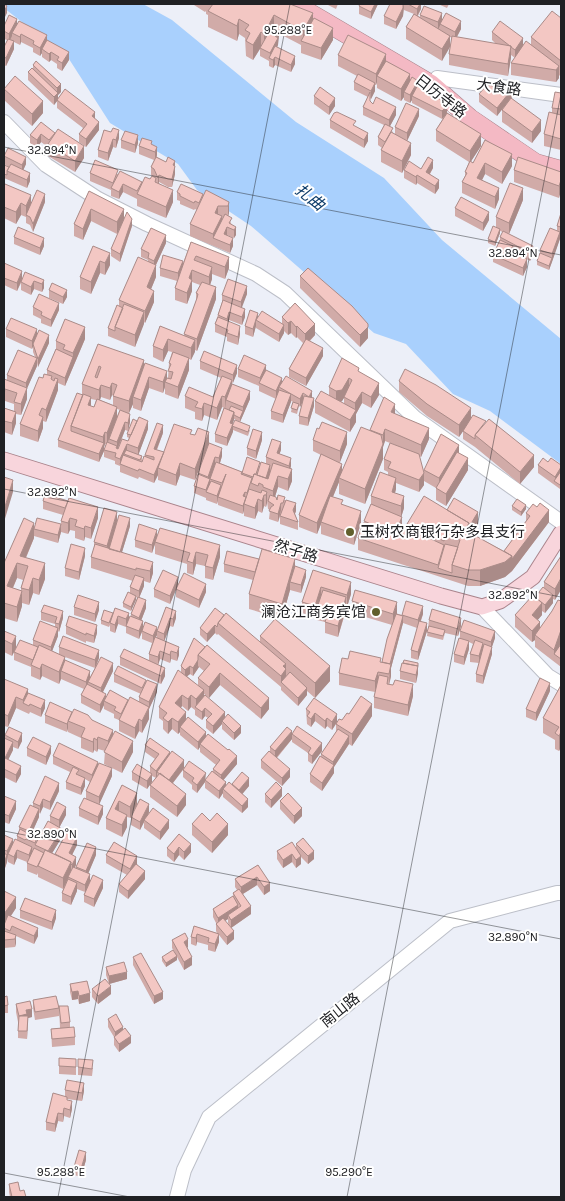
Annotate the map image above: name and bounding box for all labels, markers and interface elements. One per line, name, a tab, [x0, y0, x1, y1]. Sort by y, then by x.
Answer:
text: 95.288°E	[264, 23, 312, 37]
street label: 日历寺路	[412, 70, 470, 122]
street label: 大食路	[475, 75, 523, 99]
text: 32.894°N	[27, 143, 77, 157]
water label: 扎曲	[292, 180, 330, 216]
text: 32.894°N	[488, 246, 538, 260]
text: 32.892°N	[27, 485, 77, 499]
place label: 玉树农商银行杂多县支行	[360, 523, 525, 541]
marker: 玉树农商银行杂多县支行	[344, 526, 356, 538]
street label: 然子路	[272, 536, 320, 566]
text: 32.892°N	[488, 588, 538, 602]
place label: 澜沧江商务宾馆	[261, 603, 366, 621]
marker: 澜沧江商务宾馆	[370, 606, 382, 618]
text: 32.890°N	[27, 827, 77, 841]
text: 32.890°N	[488, 930, 538, 944]
street label: 南山路	[317, 989, 363, 1031]
text: 95.288°E	[37, 1165, 85, 1179]
text: 95.290°E	[325, 1165, 373, 1179]

